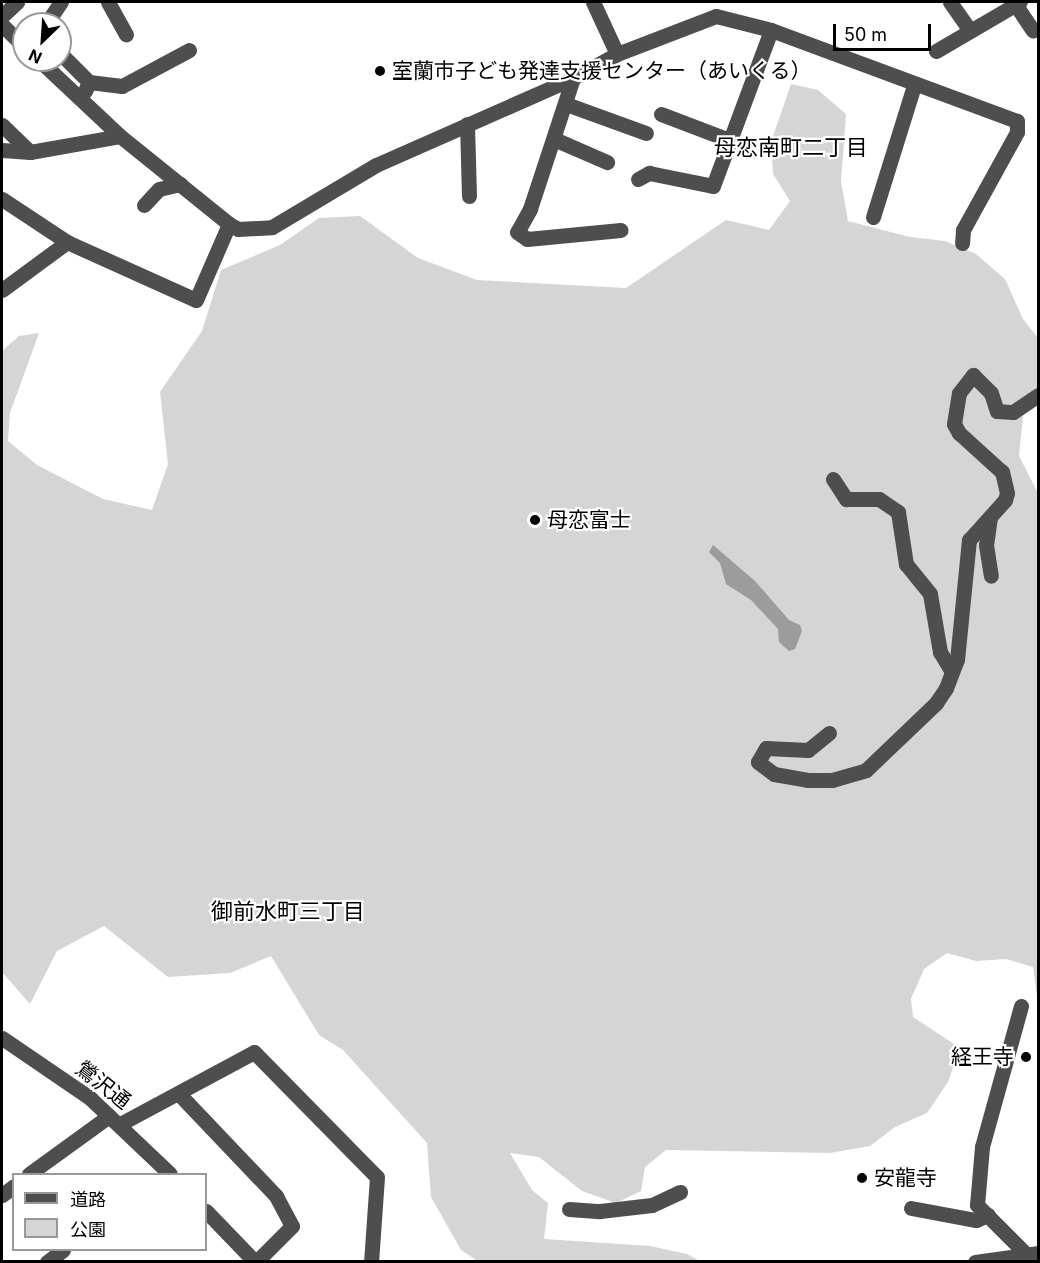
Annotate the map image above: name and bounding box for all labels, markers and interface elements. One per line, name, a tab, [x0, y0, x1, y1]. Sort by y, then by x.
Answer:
north arrow	[12, 12, 72, 72]
scale bar	[836, 12, 934, 50]
text: 50 m	[844, 24, 887, 45]
text: N	[25, 45, 45, 68]
place label: 室蘭市子ども発達支援センター（あいくる）	[392, 58, 812, 84]
marker: 室蘭市子ども発達支援センター（あいくる）	[373, 64, 387, 78]
district label: 母恋南町二丁目	[714, 135, 868, 161]
place label: 母恋富士	[547, 507, 631, 533]
marker: 母恋富士	[528, 513, 542, 527]
district label: 御前水町三丁目	[211, 899, 365, 925]
place label: 経王寺	[951, 1044, 1014, 1070]
marker: 経王寺	[1019, 1050, 1033, 1064]
street label: 鶯沢通	[70, 1056, 136, 1114]
place label: 安龍寺	[874, 1165, 937, 1191]
marker: 安龍寺	[855, 1171, 869, 1185]
legend	[12, 1173, 207, 1251]
text: 道路	[70, 1189, 106, 1210]
text: 公園	[70, 1219, 106, 1240]

